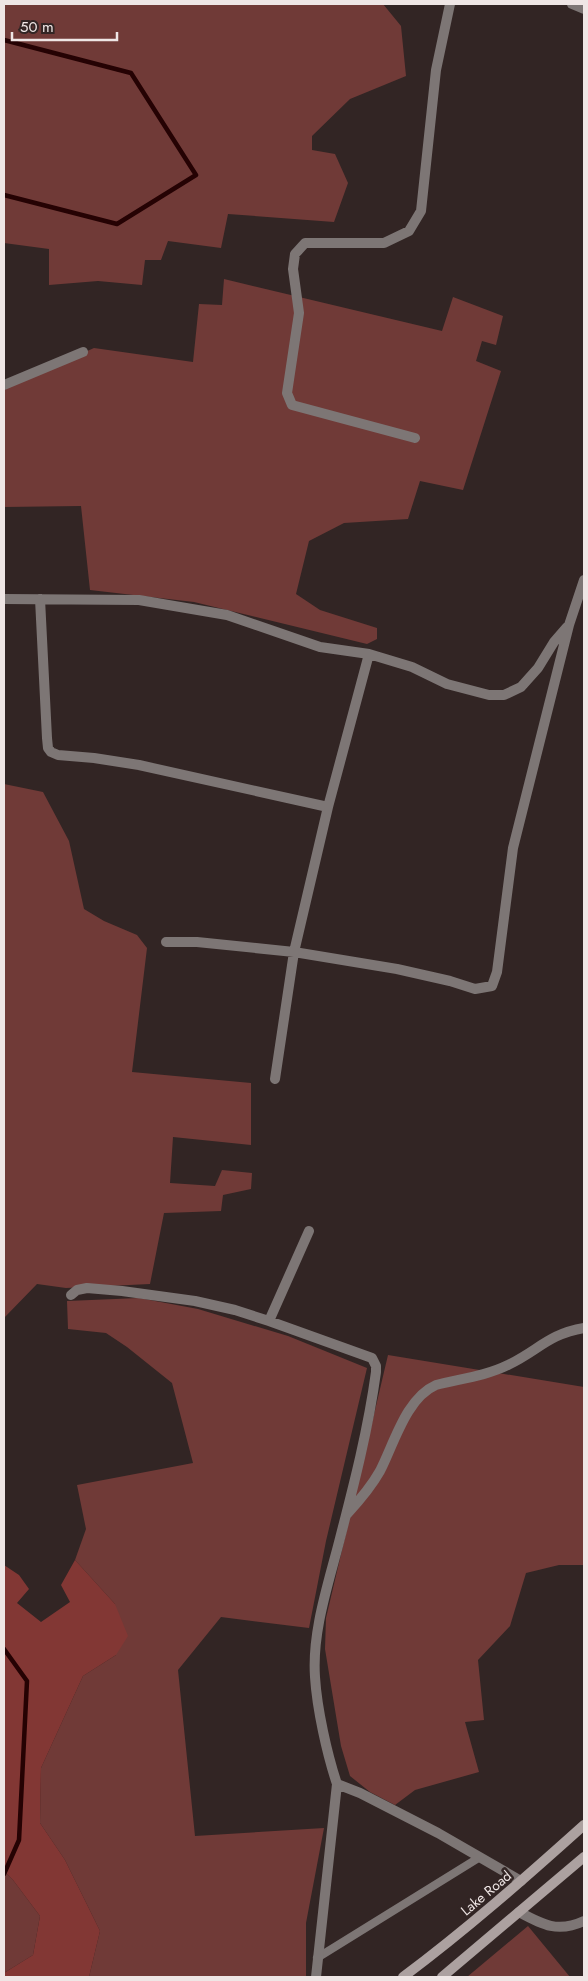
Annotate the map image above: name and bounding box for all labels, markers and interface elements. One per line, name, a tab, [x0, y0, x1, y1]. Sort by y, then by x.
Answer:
scale bar	[12, 10, 118, 42]
text: 50 m	[20, 16, 54, 38]
street label: Lake Road	[456, 1866, 516, 1920]

